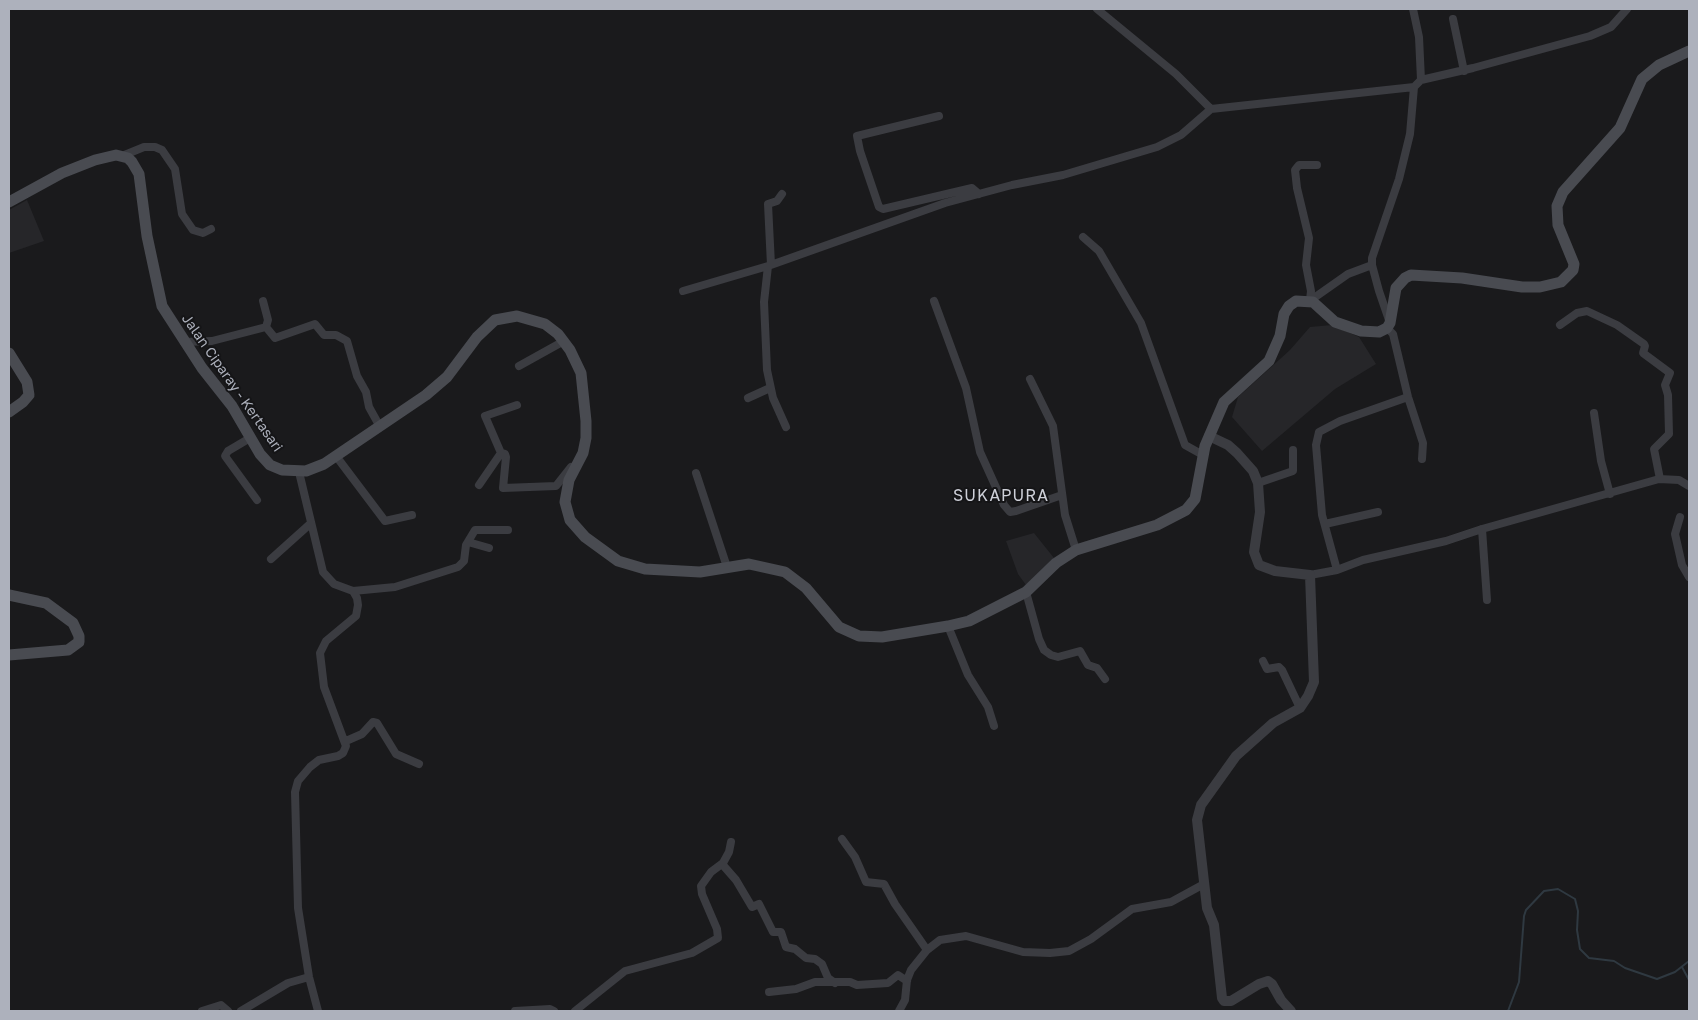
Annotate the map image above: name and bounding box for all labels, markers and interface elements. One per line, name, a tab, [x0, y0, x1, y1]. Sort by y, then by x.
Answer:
street label: Jalan Ciparay - Kertasari	[178, 311, 286, 455]
district label: SUKAPURA	[952, 486, 1050, 506]

